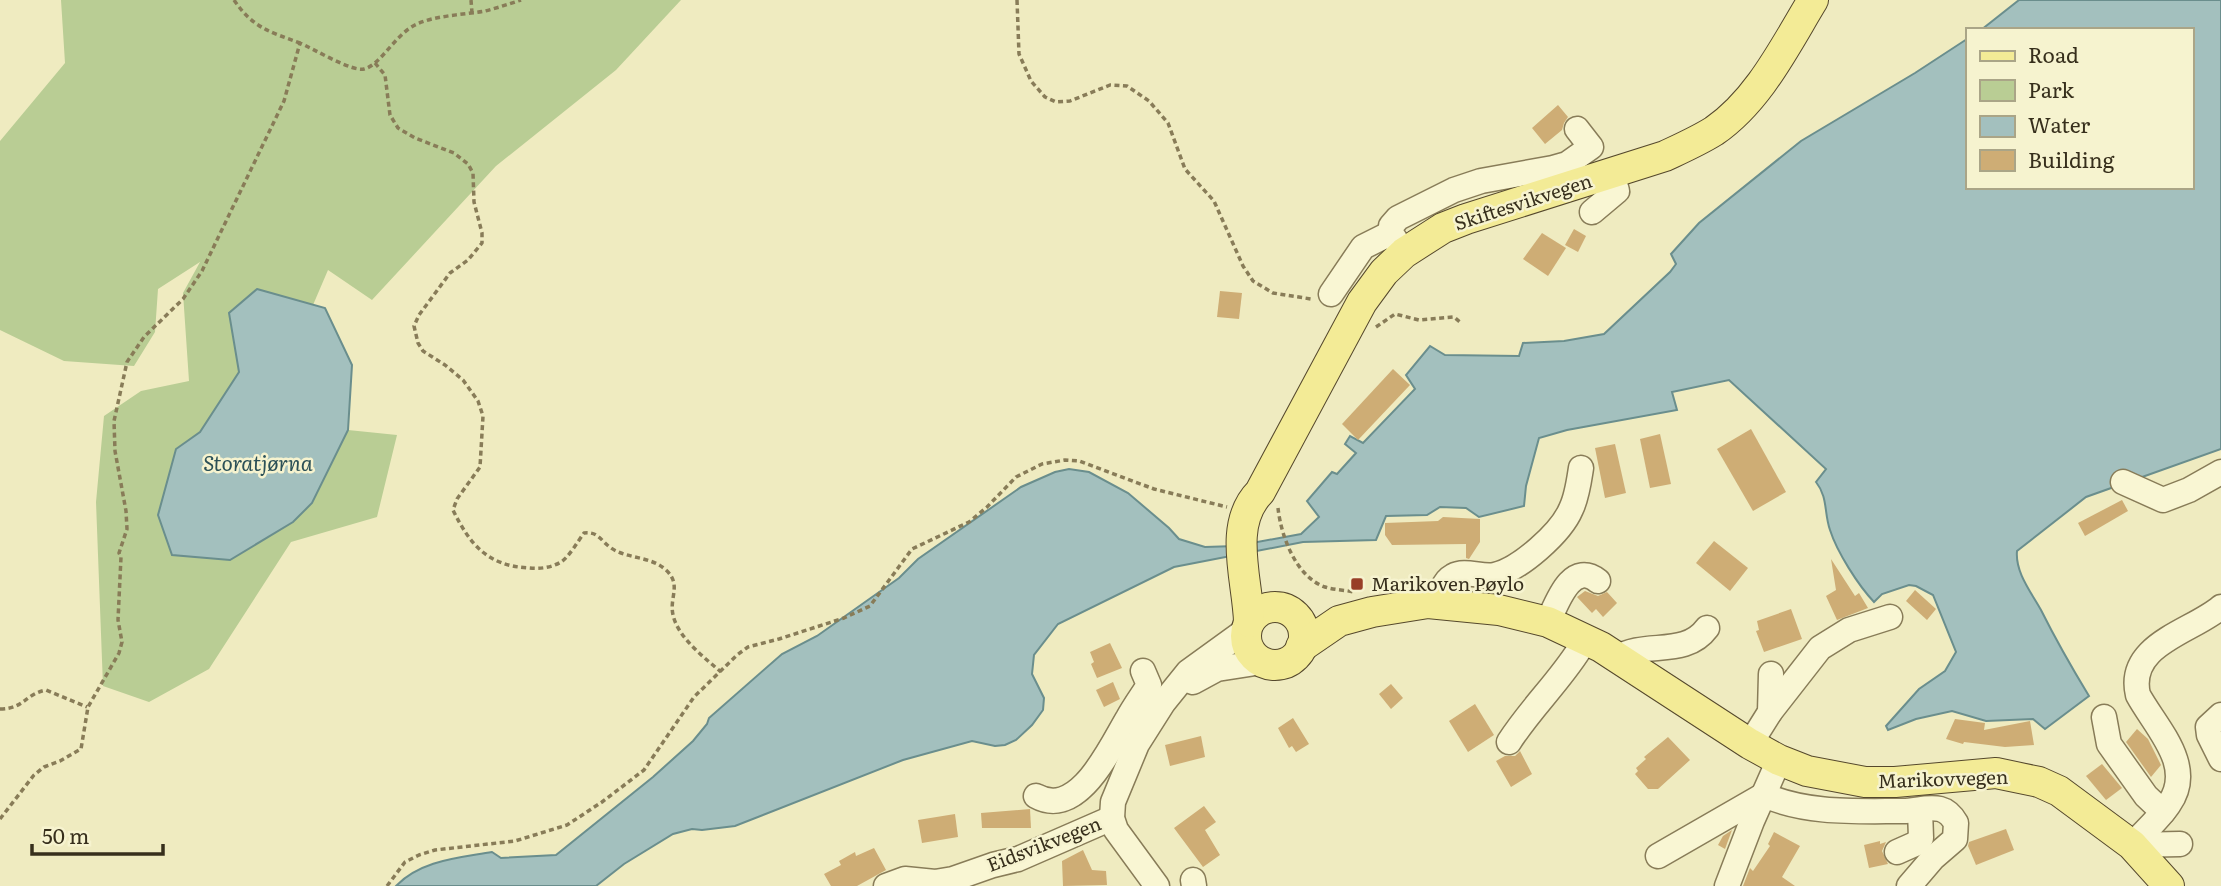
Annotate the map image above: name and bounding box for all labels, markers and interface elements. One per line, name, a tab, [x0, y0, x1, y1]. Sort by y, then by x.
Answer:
legend	[1966, 28, 2193, 189]
text: Road	[2028, 38, 2079, 69]
text: Park	[2028, 73, 2074, 104]
text: Water	[2028, 108, 2090, 139]
text: Building	[2028, 143, 2115, 174]
street label: Skiftesvikvegen	[1450, 166, 1595, 237]
water label: Storatjørna	[203, 446, 313, 477]
place label: Marikoven Pøylo	[1371, 569, 1524, 597]
marker: Marikoven Pøylo	[1349, 576, 1365, 592]
street label: Marikovvegen	[1877, 762, 2009, 794]
street label: Eidsvikvegen	[982, 808, 1105, 878]
scale bar	[32, 812, 163, 856]
text: 50 m	[42, 819, 89, 850]

